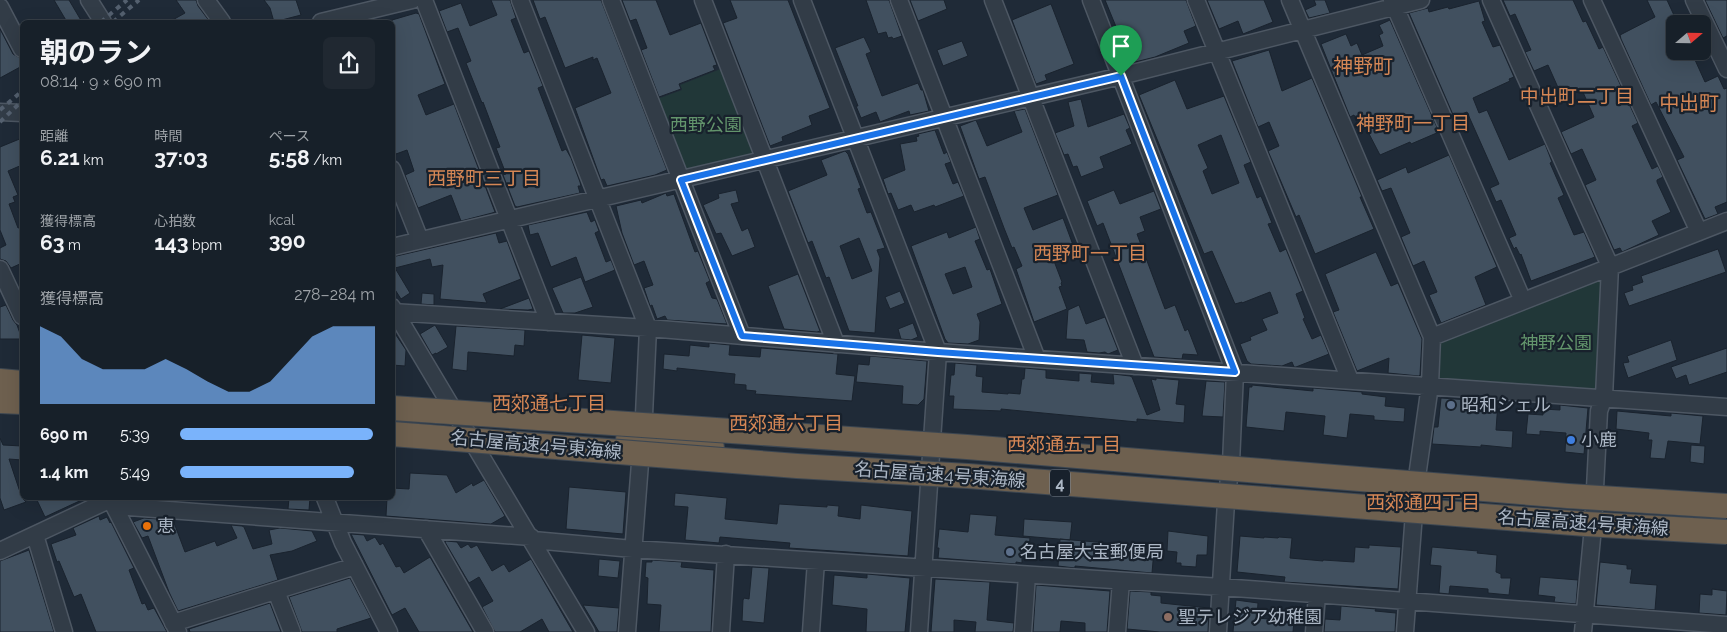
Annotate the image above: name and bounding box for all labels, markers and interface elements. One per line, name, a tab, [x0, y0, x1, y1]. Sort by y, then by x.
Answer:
north arrow	[1666, 15, 1711, 60]
map controls	[1666, 15, 1711, 60]
pin	[1100, 25, 1142, 76]
icon: arrive	[1107, 32, 1135, 60]
text: 朝のラン	[40, 36, 152, 69]
button: share	[323, 37, 375, 89]
district label: 神野町	[1333, 54, 1393, 78]
text: 08:14 · 9 × 690 m	[40, 72, 162, 91]
district label: 中出町二丁目	[1520, 85, 1634, 107]
district label: 中出町	[1659, 91, 1719, 115]
district label: 神野町一丁目	[1356, 112, 1470, 134]
park label: 西野公園	[670, 114, 742, 135]
text: 距離	[40, 128, 68, 144]
text: 時間	[154, 128, 182, 144]
text: ペース	[269, 128, 310, 144]
text: 6.21	[40, 145, 80, 170]
text: 37:03	[154, 145, 208, 170]
text: 5:58	[269, 145, 310, 170]
text: km	[80, 152, 104, 168]
text: /km	[310, 152, 342, 168]
district label: 西野町三丁目	[427, 167, 541, 189]
text: kcal	[269, 212, 295, 228]
text: 獲得標高	[40, 213, 96, 229]
text: 心拍数	[154, 213, 196, 229]
text: 390	[269, 228, 306, 253]
text: 63	[40, 230, 64, 255]
text: 143	[154, 230, 188, 255]
text: m	[64, 237, 81, 253]
text: bpm	[188, 237, 222, 253]
district label: 西野町一丁目	[1033, 242, 1147, 264]
text: 278–284 m	[294, 285, 375, 304]
text: 獲得標高	[40, 289, 104, 308]
park label: 神野公園	[1520, 332, 1592, 353]
district label: 西郊通七丁目	[492, 392, 606, 414]
place label: 昭和シェル	[1461, 394, 1551, 415]
marker: 昭和シェル	[1445, 399, 1457, 411]
district label: 西郊通六丁目	[729, 412, 843, 434]
text: 690 m	[40, 425, 88, 444]
text: 5:39	[120, 425, 150, 444]
street label: 名古屋高速4号東海線	[450, 427, 623, 462]
place label: 小鹿	[1581, 429, 1617, 450]
district label: 西郊通五丁目	[1007, 433, 1121, 455]
marker: 小鹿	[1565, 434, 1577, 446]
street label: 名古屋高速4号東海線	[854, 458, 1026, 491]
text: 1.4 km	[40, 463, 88, 482]
text: 5:49	[120, 463, 150, 482]
road number: 4	[1050, 469, 1070, 496]
district label: 西郊通四丁目	[1366, 491, 1480, 513]
street label: 名古屋高速4号東海線	[1497, 506, 1669, 539]
place label: 恵	[157, 515, 175, 536]
marker: 恵	[141, 520, 153, 532]
place label: 名古屋大宝郵便局	[1020, 541, 1164, 562]
marker: 名古屋大宝郵便局	[1004, 546, 1016, 558]
place label: 聖テレジア幼稚園	[1178, 606, 1322, 627]
marker: 聖テレジア幼稚園	[1162, 611, 1174, 623]

